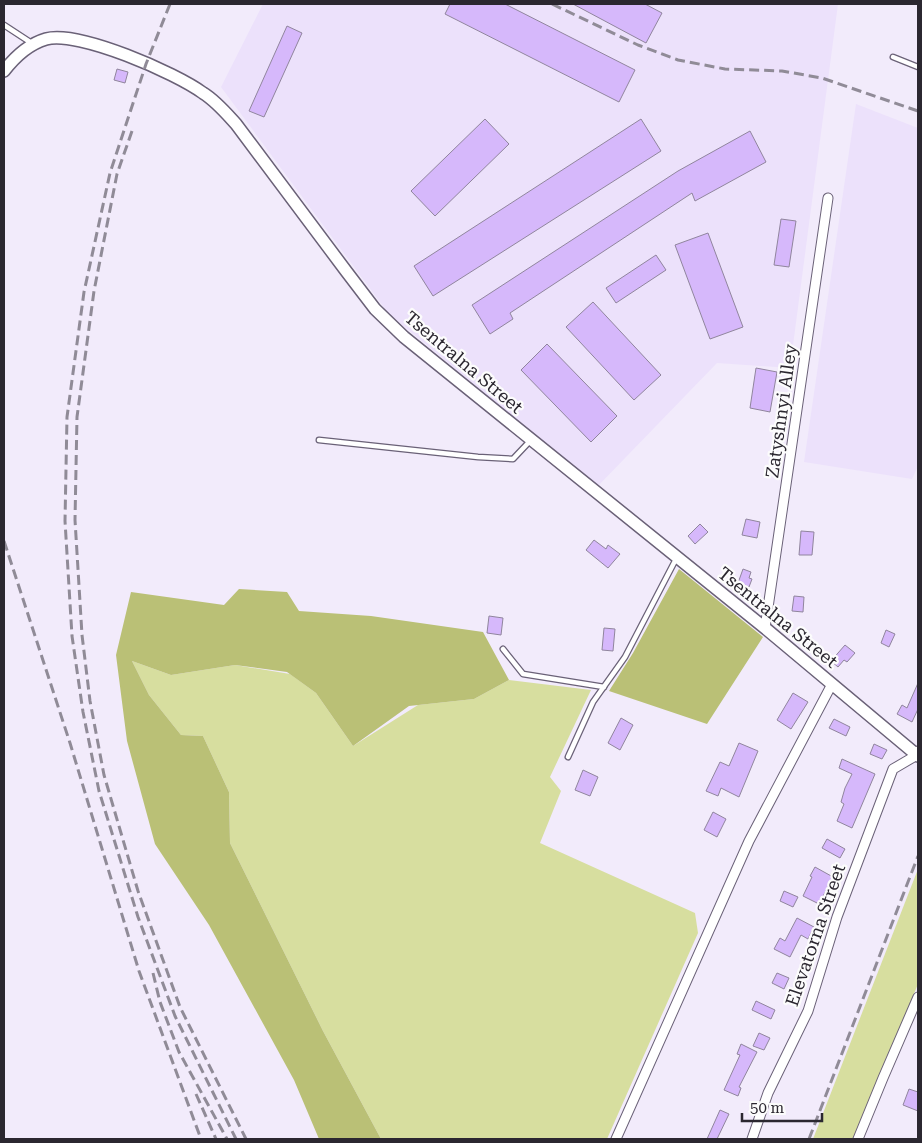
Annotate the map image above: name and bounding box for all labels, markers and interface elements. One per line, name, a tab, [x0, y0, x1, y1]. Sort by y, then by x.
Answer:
street label: Tsentralna Street	[401, 306, 528, 418]
street label: Zatyshnyi Alley	[761, 342, 801, 479]
street label: Tsentralna Street	[714, 562, 842, 672]
street label: Elevatorna Street	[781, 861, 849, 1009]
scale bar	[742, 1090, 822, 1122]
text: 50 m	[750, 1099, 785, 1117]

